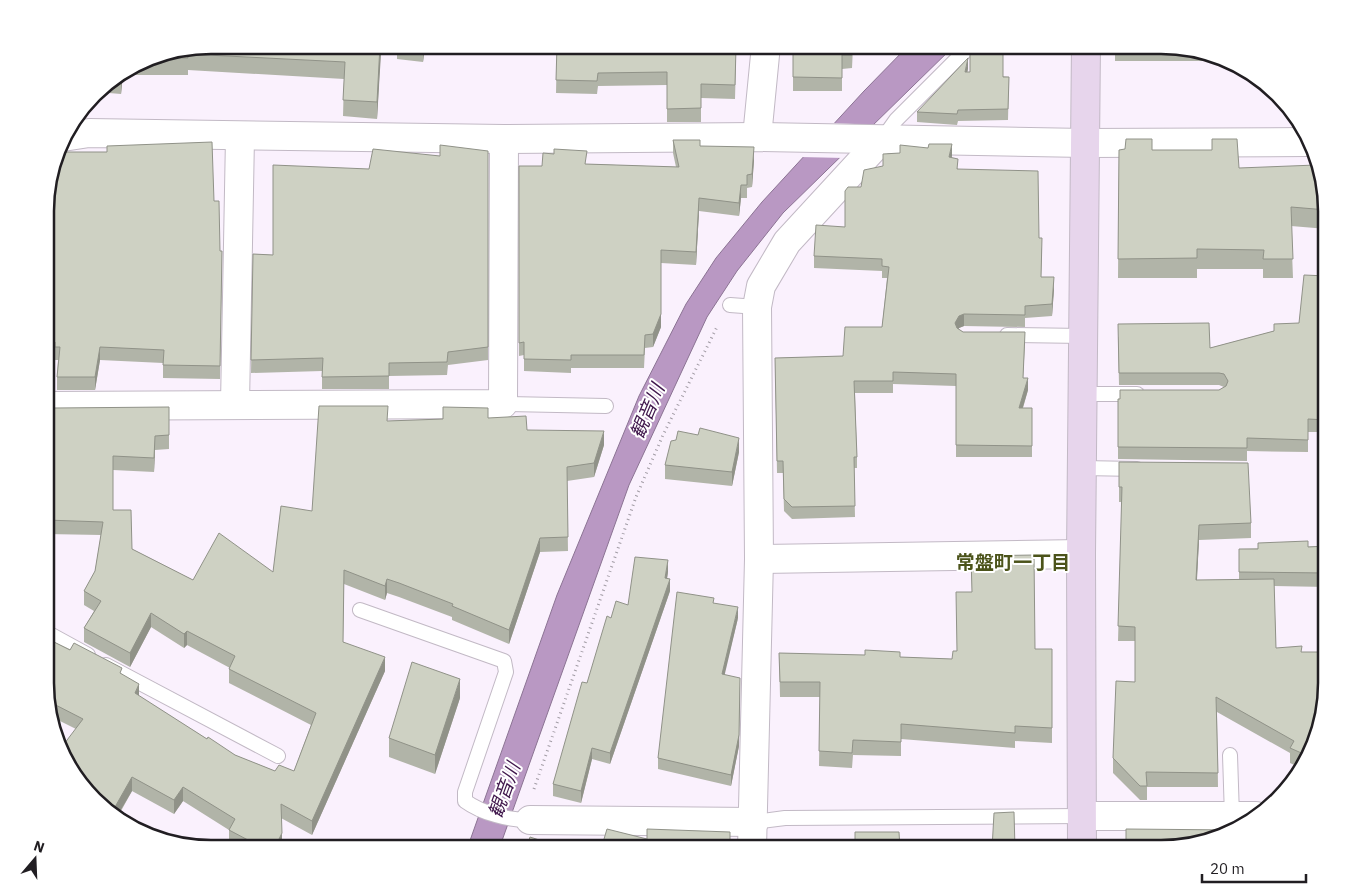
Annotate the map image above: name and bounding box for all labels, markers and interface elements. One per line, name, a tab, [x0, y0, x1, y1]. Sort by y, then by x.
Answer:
water label: 観音川	[625, 378, 670, 442]
district label: 常盤町一丁目	[956, 550, 1070, 574]
water label: 観音川	[483, 757, 526, 821]
north arrow	[10, 834, 60, 884]
text: N	[32, 837, 47, 857]
scale bar	[1202, 852, 1306, 884]
text: 20 m	[1210, 859, 1245, 878]

